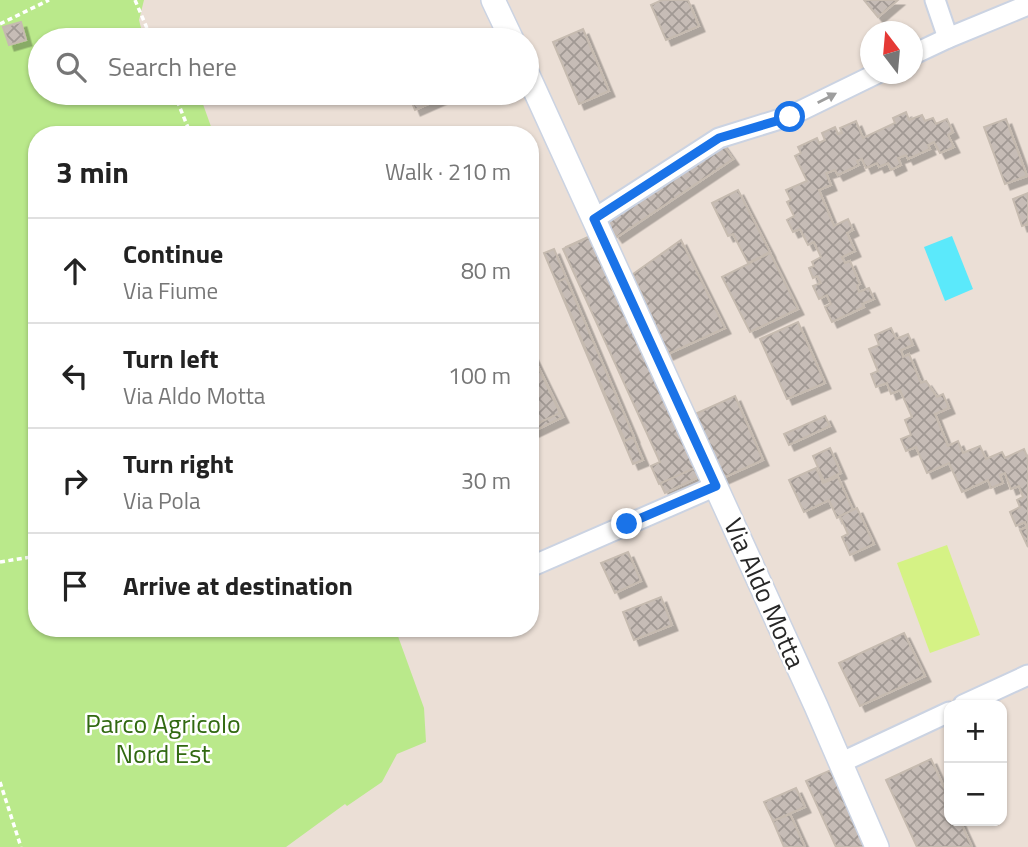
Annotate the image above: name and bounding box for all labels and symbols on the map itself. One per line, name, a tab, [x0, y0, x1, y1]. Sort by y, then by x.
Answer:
north arrow	[860, 21, 923, 84]
one-way arrow	[817, 93, 837, 104]
route start	[774, 101, 805, 132]
route end	[611, 508, 642, 539]
street label: Via Aldo Motta	[714, 512, 816, 674]
park label: Parco Agricolo Nord Est	[85, 704, 241, 773]

